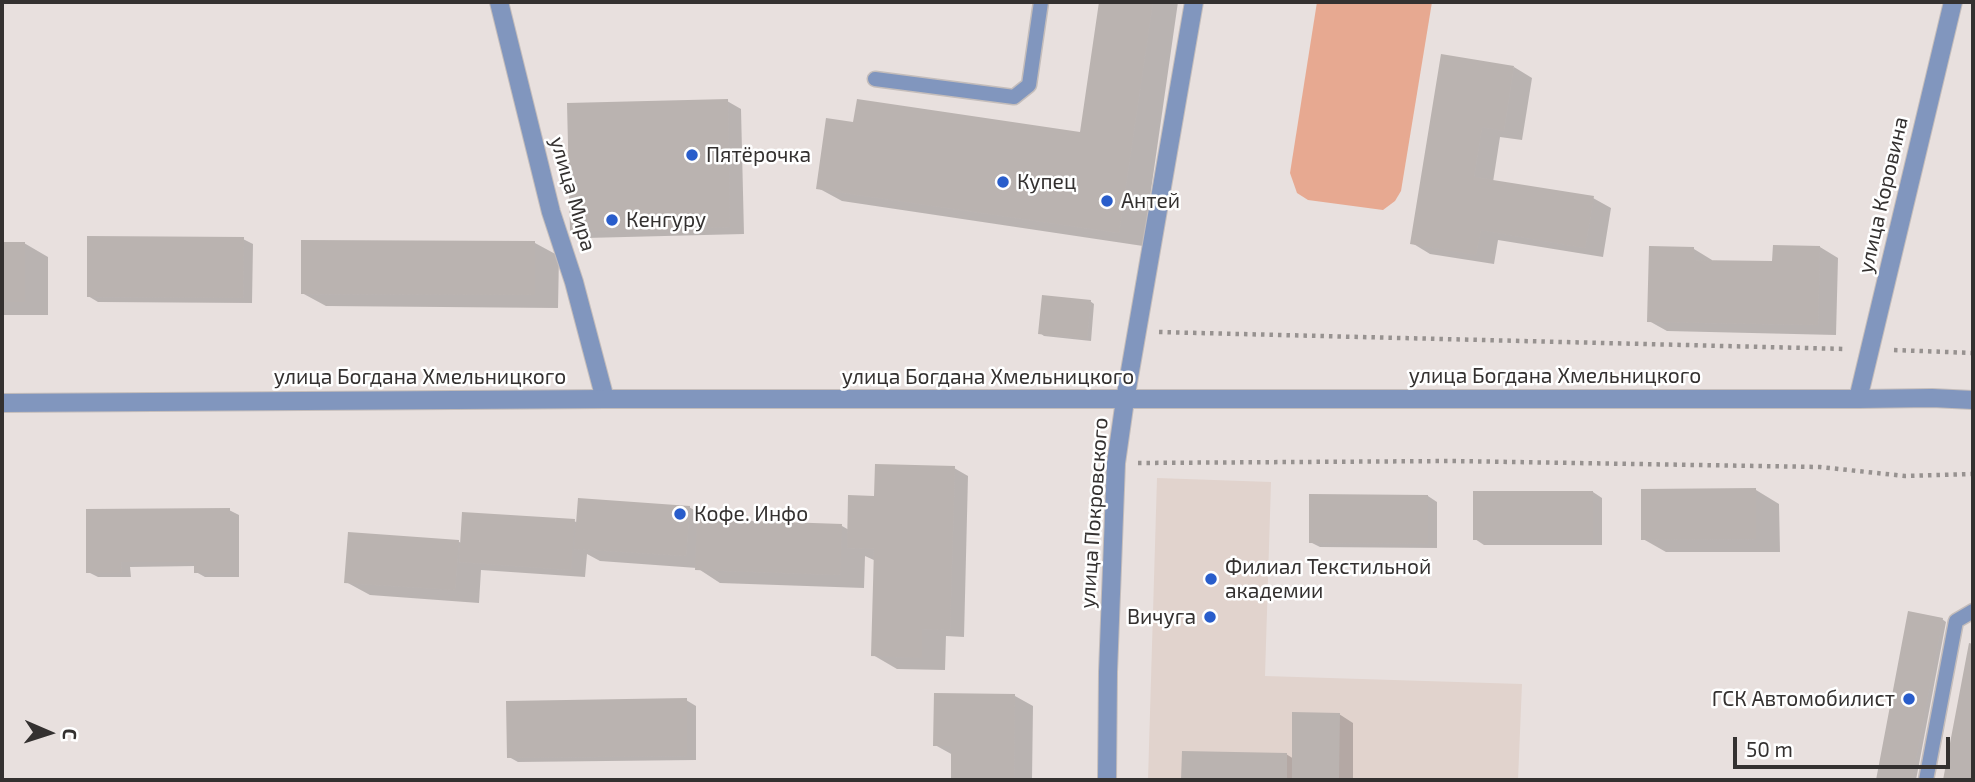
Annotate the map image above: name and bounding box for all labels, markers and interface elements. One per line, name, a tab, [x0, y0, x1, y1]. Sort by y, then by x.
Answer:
street label: улица Коровина	[1853, 114, 1913, 276]
street label: улица Мира	[545, 134, 601, 254]
place label: Пятёрочка	[706, 142, 811, 168]
marker: Пятёрочка	[684, 147, 700, 163]
place label: Купец	[1017, 169, 1076, 195]
marker: Купец	[995, 174, 1011, 190]
place label: Антей	[1121, 188, 1180, 214]
marker: Антей	[1099, 193, 1115, 209]
place label: Кенгуру	[626, 207, 706, 233]
marker: Кенгуру	[604, 212, 620, 228]
street label: улица Богдана Хмельницкого	[1409, 363, 1701, 389]
street label: улица Богдана Хмельницкого	[274, 364, 566, 390]
street label: улица Богдана Хмельницкого	[842, 364, 1134, 390]
street label: улица Покровского	[1075, 417, 1113, 609]
place label: Кофе. Инфо	[694, 501, 808, 527]
marker: Кофе. Инфо	[672, 506, 688, 522]
place label: Филиал Текстильной академии	[1225, 554, 1431, 604]
marker: Филиал Текстильной академии	[1203, 571, 1219, 587]
place label: Вичуга	[1127, 604, 1196, 630]
marker: Вичуга	[1202, 609, 1218, 625]
place label: ГСК Автомобилист	[1712, 686, 1895, 712]
marker: ГСК Автомобилист	[1901, 691, 1917, 707]
north arrow	[14, 698, 84, 768]
scale bar	[1737, 722, 1954, 766]
text: С	[59, 728, 82, 740]
text: 50 m	[1746, 736, 1793, 761]

